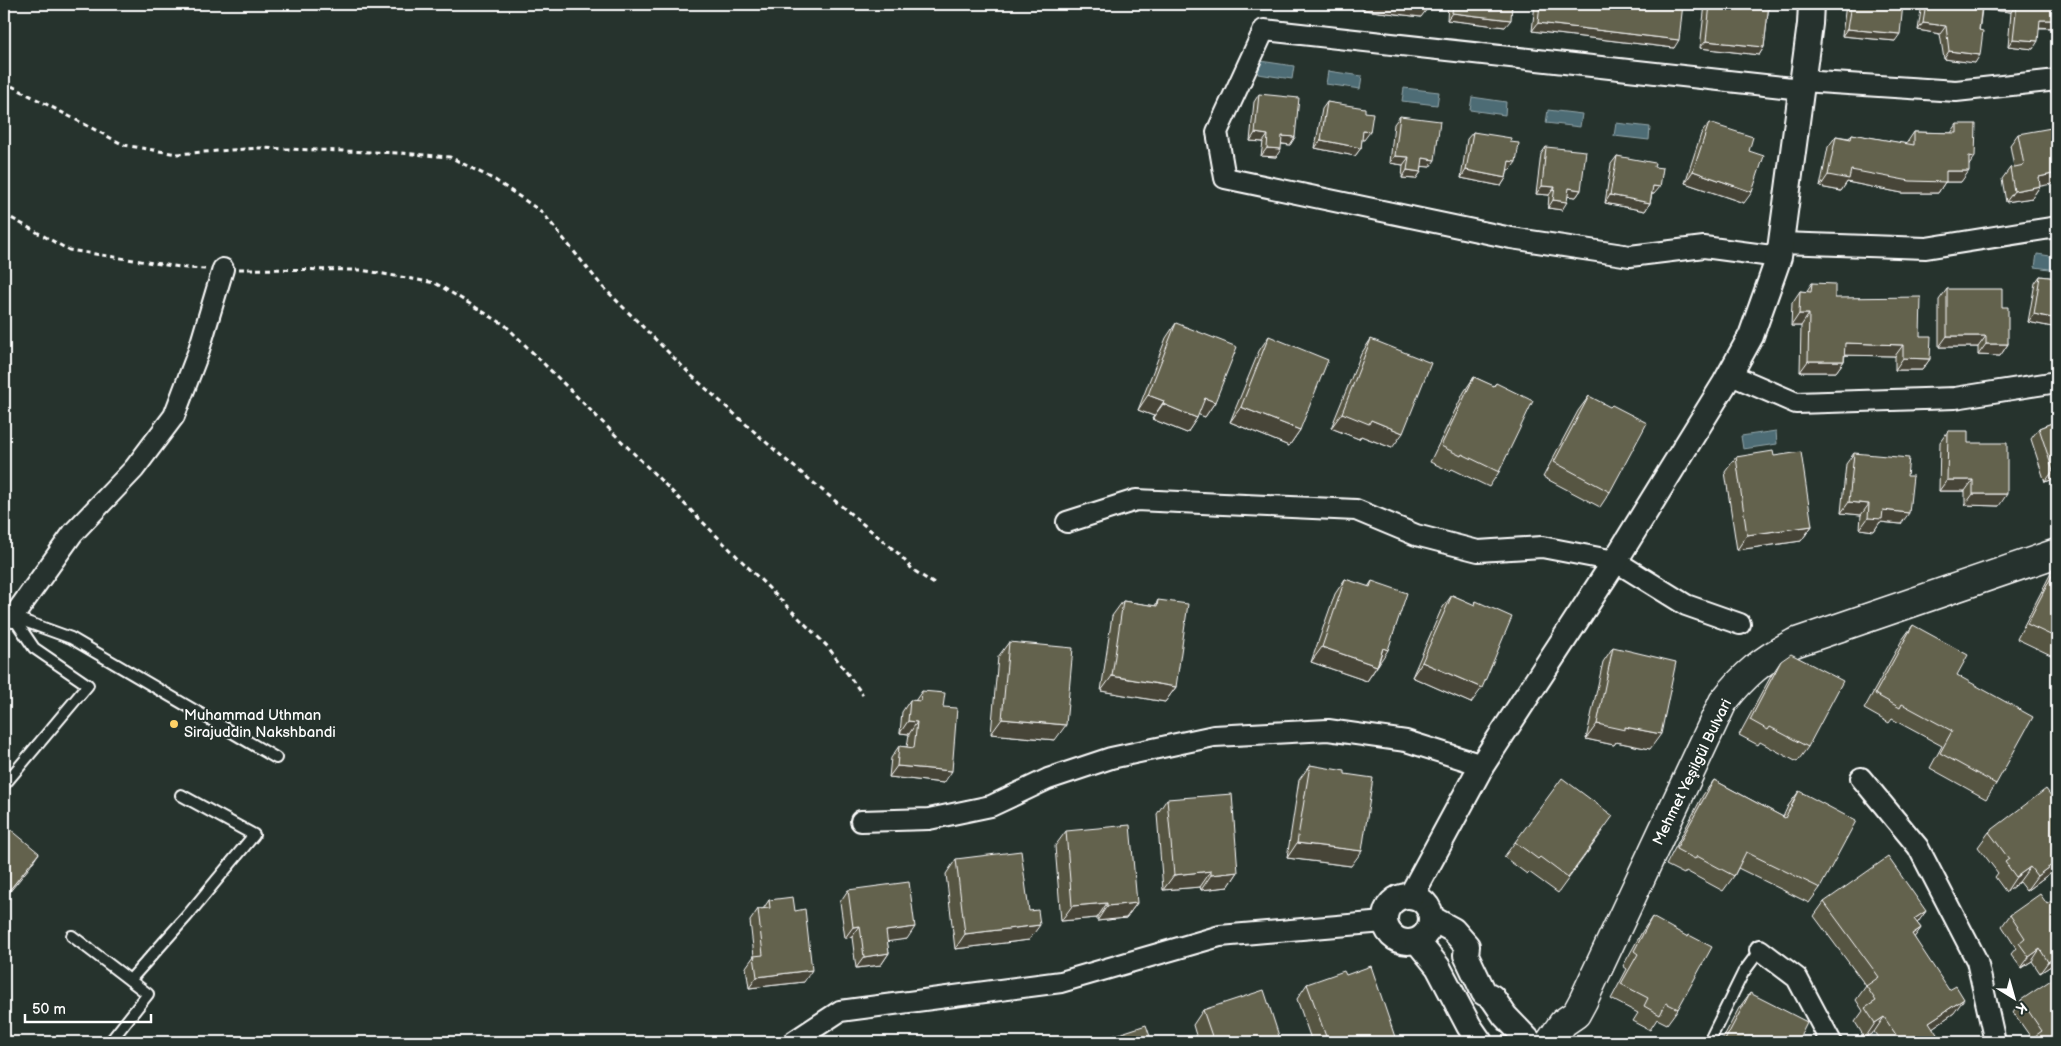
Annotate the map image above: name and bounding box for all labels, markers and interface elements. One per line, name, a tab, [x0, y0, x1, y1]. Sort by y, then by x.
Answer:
street label: Mehmet Yeşilgül Bulvari	[1649, 696, 1736, 849]
place label: Muhammad Uthman Sirajuddin Nakshbandi	[184, 706, 336, 742]
marker: Muhammad Uthman Sirajuddin Nakshbandi	[168, 718, 180, 730]
north arrow	[1988, 974, 2038, 1024]
scale bar	[25, 991, 151, 1023]
text: K	[2012, 998, 2030, 1018]
text: 50 m	[32, 1000, 66, 1019]

